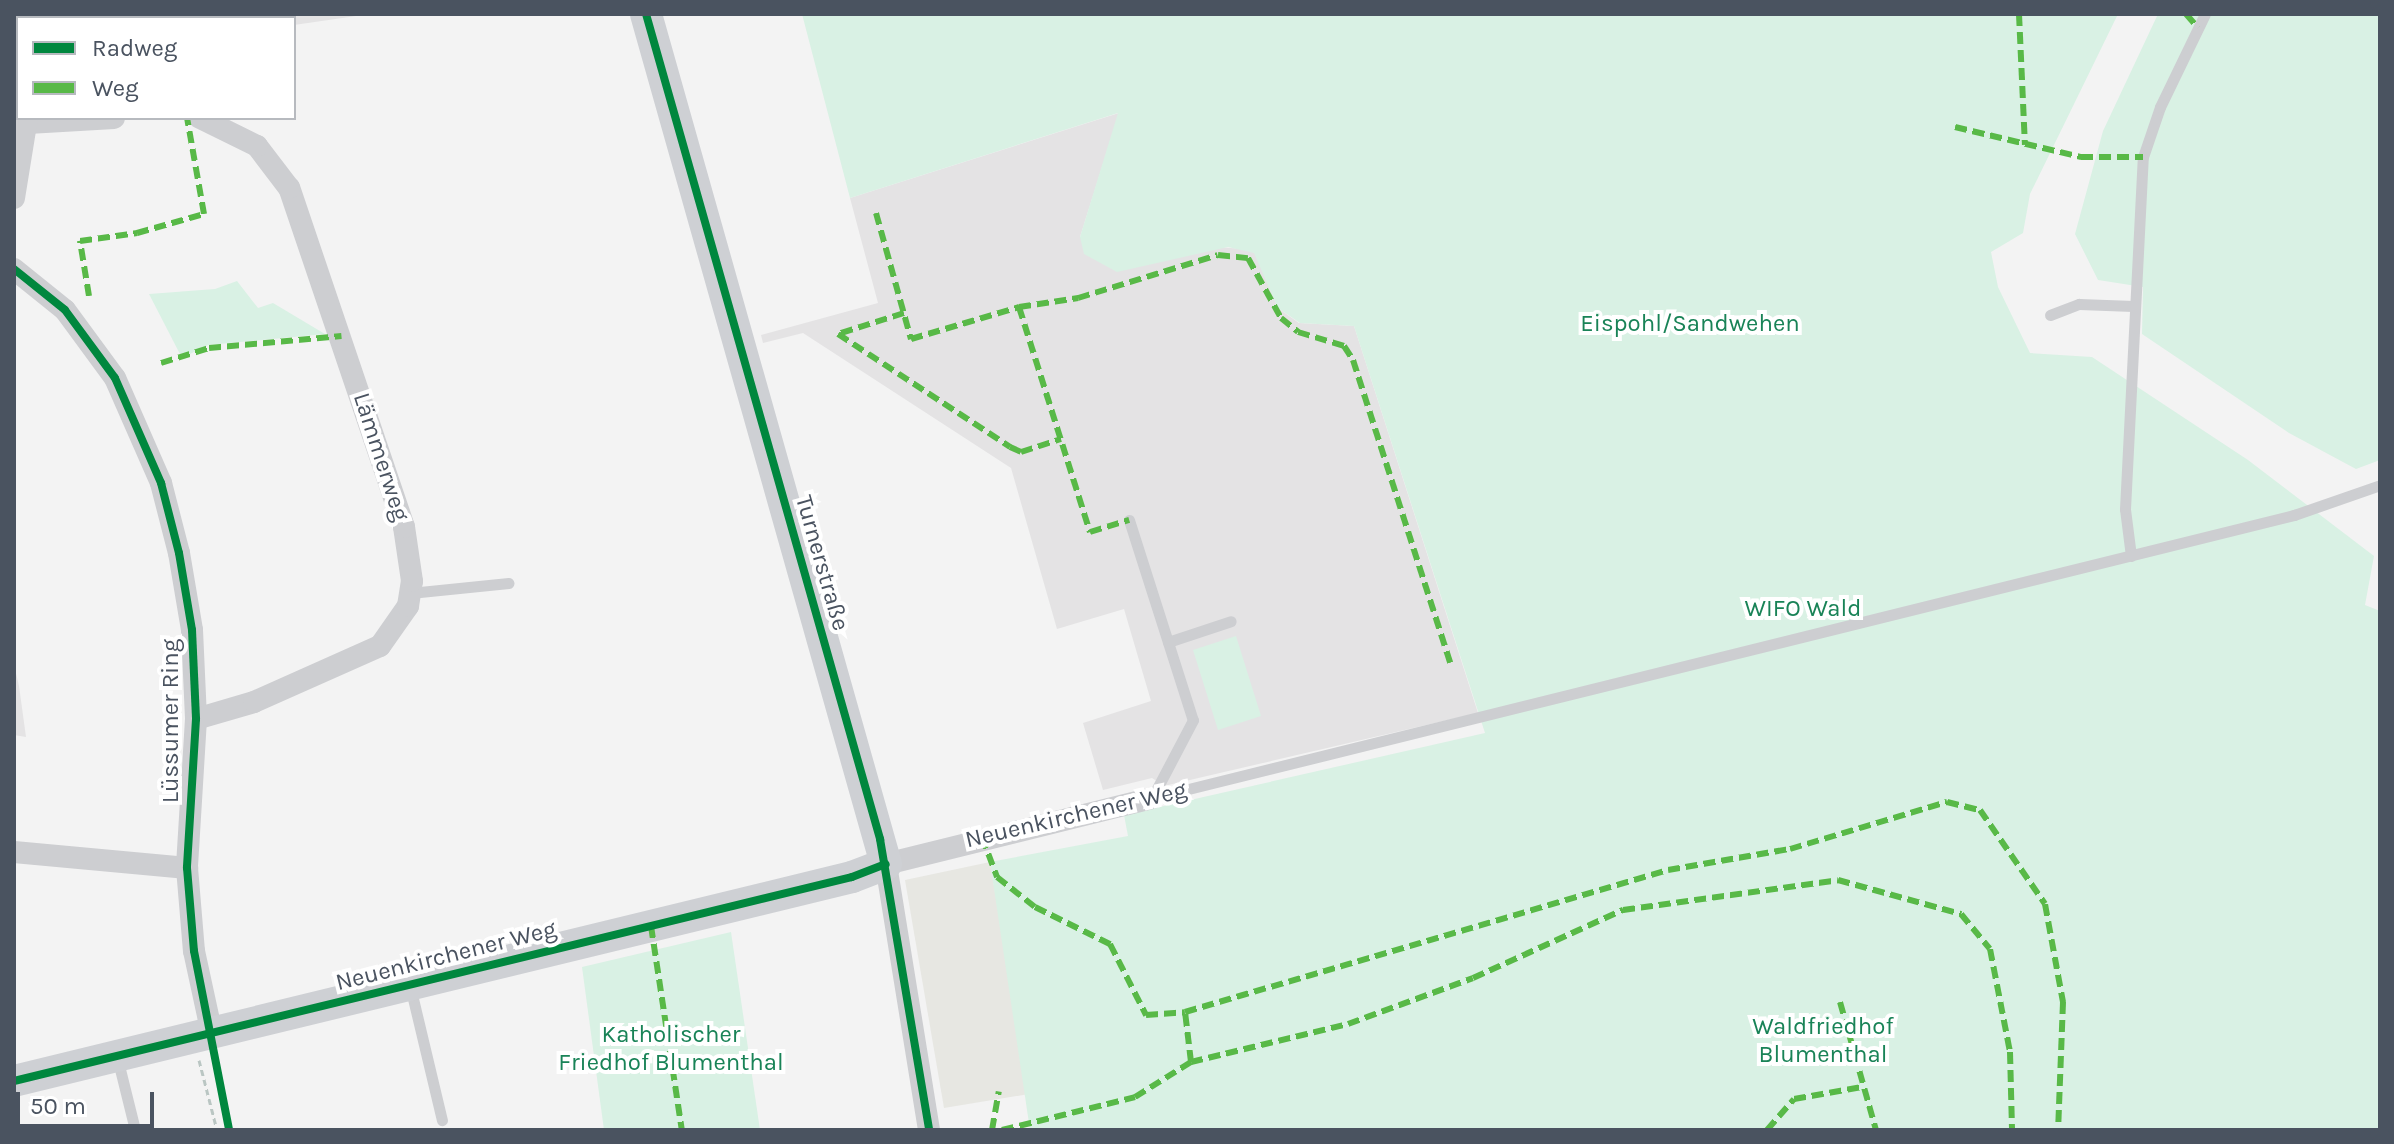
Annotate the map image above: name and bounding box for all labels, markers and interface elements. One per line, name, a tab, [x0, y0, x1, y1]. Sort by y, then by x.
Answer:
legend	[16, 16, 296, 120]
text: Radweg	[92, 34, 177, 62]
text: Weg	[92, 74, 139, 102]
park label: Eispohl/Sandwehen	[1580, 310, 1800, 338]
street label: Lämmerweg	[347, 389, 415, 525]
street label: Turnerstraße	[789, 492, 855, 634]
park label: WIFO Wald	[1745, 595, 1861, 623]
street label: Lüssumer Ring	[157, 639, 185, 803]
street label: Neuenkirchener Weg	[962, 776, 1190, 854]
street label: Neuenkirchener Weg	[333, 915, 559, 997]
park label: Waldfriedhof Blumenthal	[1752, 1013, 1894, 1069]
park label: Katholischer Friedhof Blumenthal	[558, 1021, 784, 1077]
scale bar	[20, 1076, 158, 1126]
text: 50 m	[30, 1092, 86, 1120]

